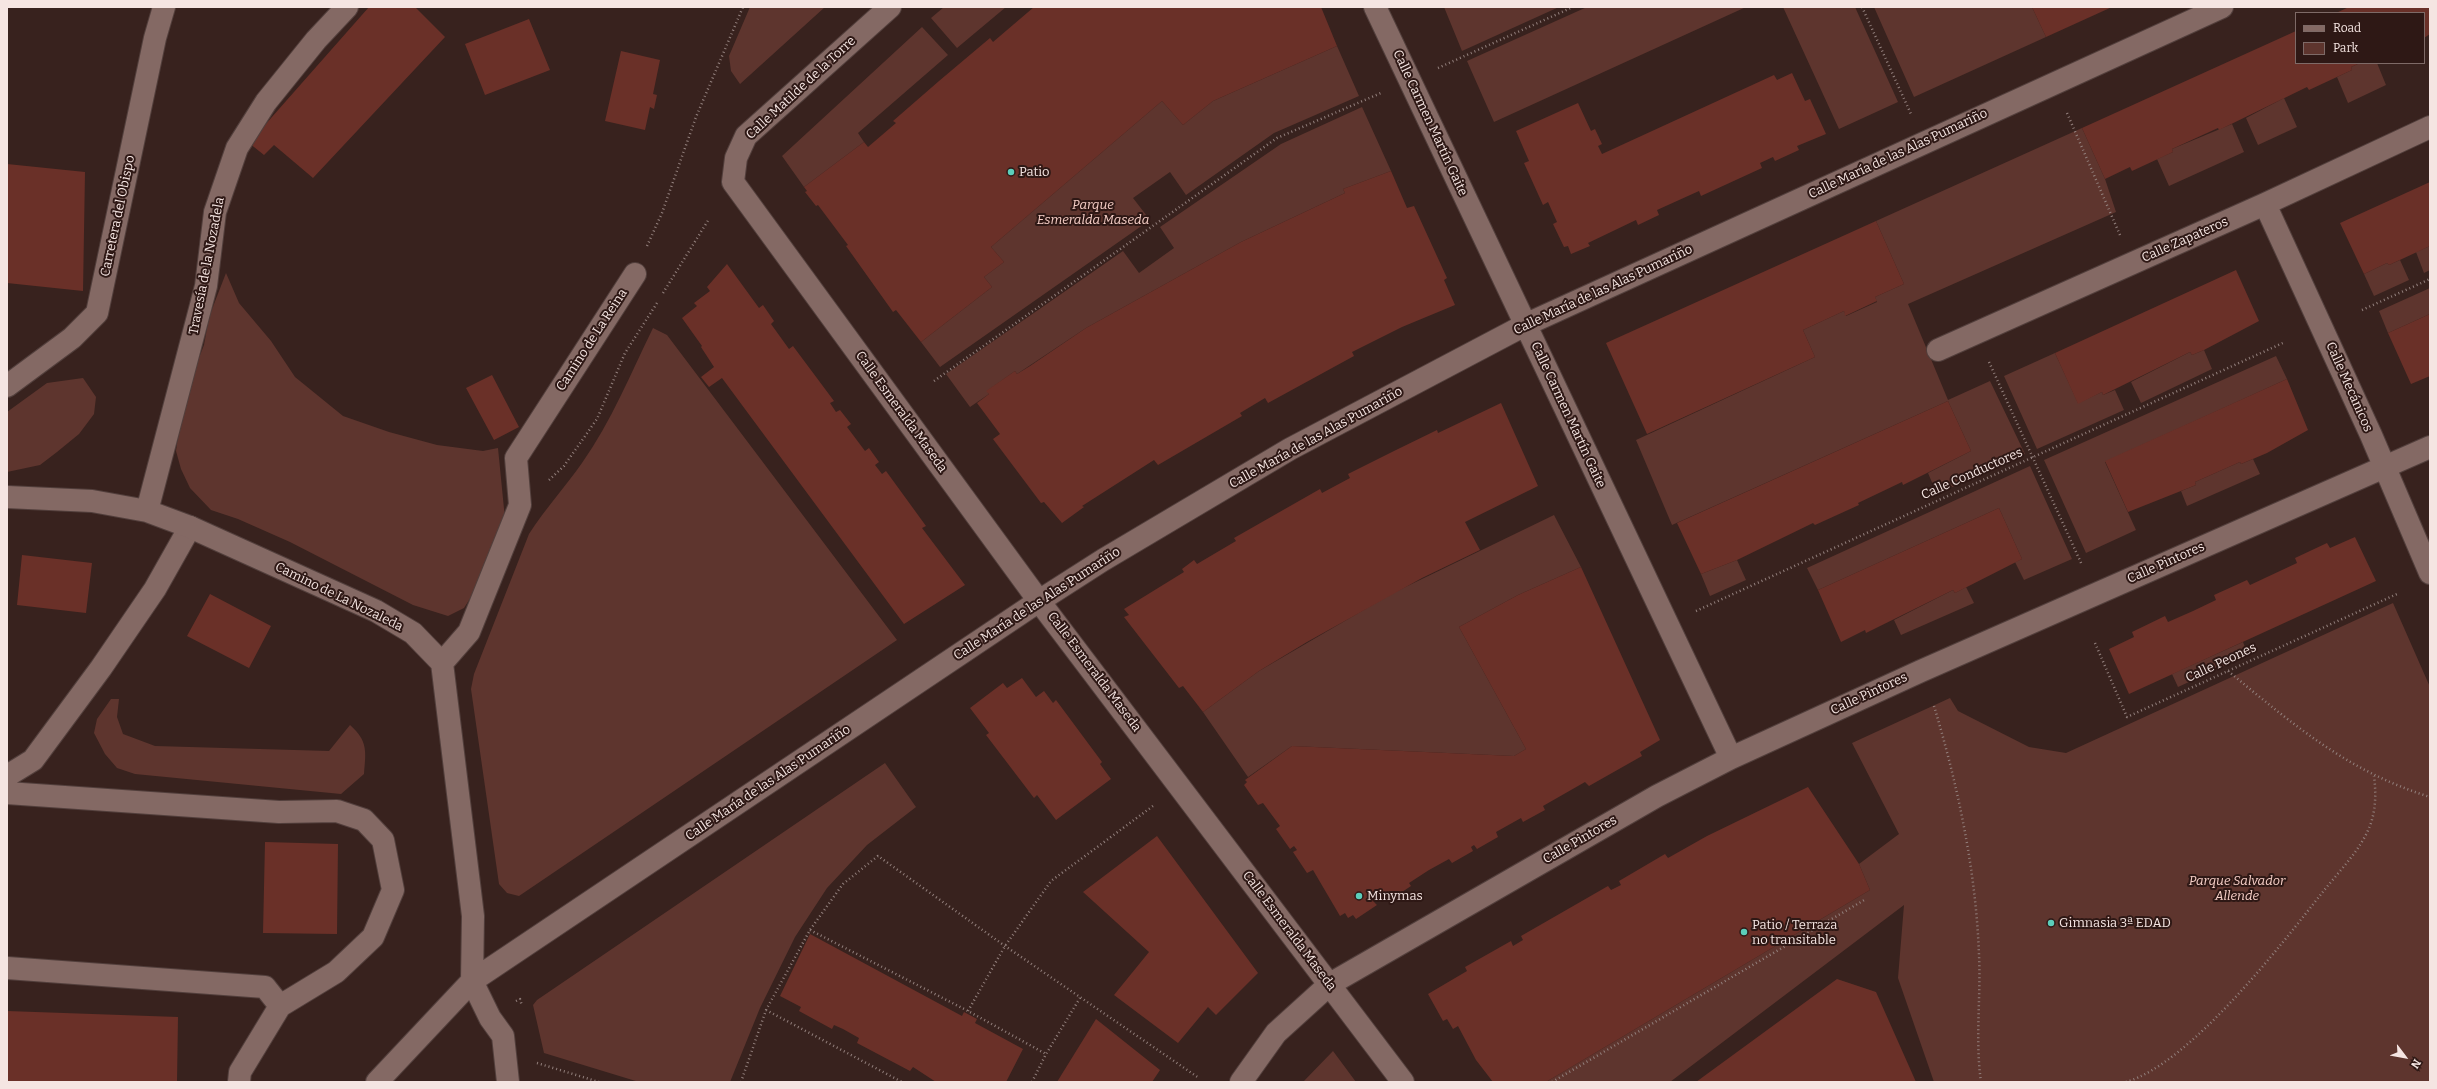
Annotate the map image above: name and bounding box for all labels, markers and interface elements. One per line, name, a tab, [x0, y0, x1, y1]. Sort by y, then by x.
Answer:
legend	[2295, 12, 2425, 64]
text: Road	[2333, 21, 2361, 35]
street label: Calle Matilde de la Torre	[743, 33, 859, 143]
text: Park	[2333, 41, 2358, 55]
street label: Calle Carmen Martín Gaite	[1389, 48, 1471, 198]
street label: Calle María de las Alas Pumariño	[1806, 106, 1990, 202]
street label: Carretera del Obispo	[98, 154, 138, 278]
place label: Patio	[1019, 164, 1050, 180]
marker: Patio	[1006, 167, 1016, 177]
street label: Travesía de la Nozadela	[186, 196, 228, 336]
park label: Parque Esmeralda Maseda	[1037, 197, 1149, 228]
street label: Calle Zapateros	[2139, 214, 2231, 266]
street label: Calle María de las Alas Pumariño	[1511, 242, 1695, 338]
street label: Camino de La Reina	[553, 286, 631, 394]
street label: Calle Carmen Martín Gaite	[1527, 340, 1609, 490]
street label: Calle Mecánicos	[2322, 340, 2376, 434]
street label: Calle Esmeralda Maseda	[852, 348, 950, 476]
street label: Calle María de las Alas Pumariño	[1227, 384, 1405, 492]
street label: Calle Conductores	[1919, 445, 2025, 503]
street label: Calle Pintores	[2125, 539, 2207, 587]
street label: Calle María de las Alas Pumariño	[951, 544, 1123, 664]
street label: Camino de La Nozaleda	[272, 559, 406, 635]
street label: Calle Esmeralda Maseda	[1044, 609, 1144, 735]
street label: Calle Peones	[2183, 640, 2259, 686]
street label: Calle Pintores	[1828, 669, 1910, 719]
street label: Calle María de las Alas Pumariño	[683, 722, 853, 844]
street label: Calle Pintores	[1540, 813, 1620, 867]
street label: Calle Esmeralda Maseda	[1239, 868, 1339, 994]
park label: Parque Salvador Allende	[2189, 873, 2285, 904]
place label: Minymas	[1367, 888, 1423, 904]
marker: Minymas	[1354, 891, 1364, 901]
place label: Gimnasia 3ª EDAD	[2059, 915, 2171, 931]
place label: Patio / Terraza no transitable	[1752, 917, 1837, 948]
marker: Gimnasia 3ª EDAD	[2046, 918, 2056, 928]
marker: Patio / Terraza no transitable	[1739, 927, 1749, 937]
north arrow	[2385, 1037, 2425, 1077]
text: N	[2408, 1057, 2423, 1071]

